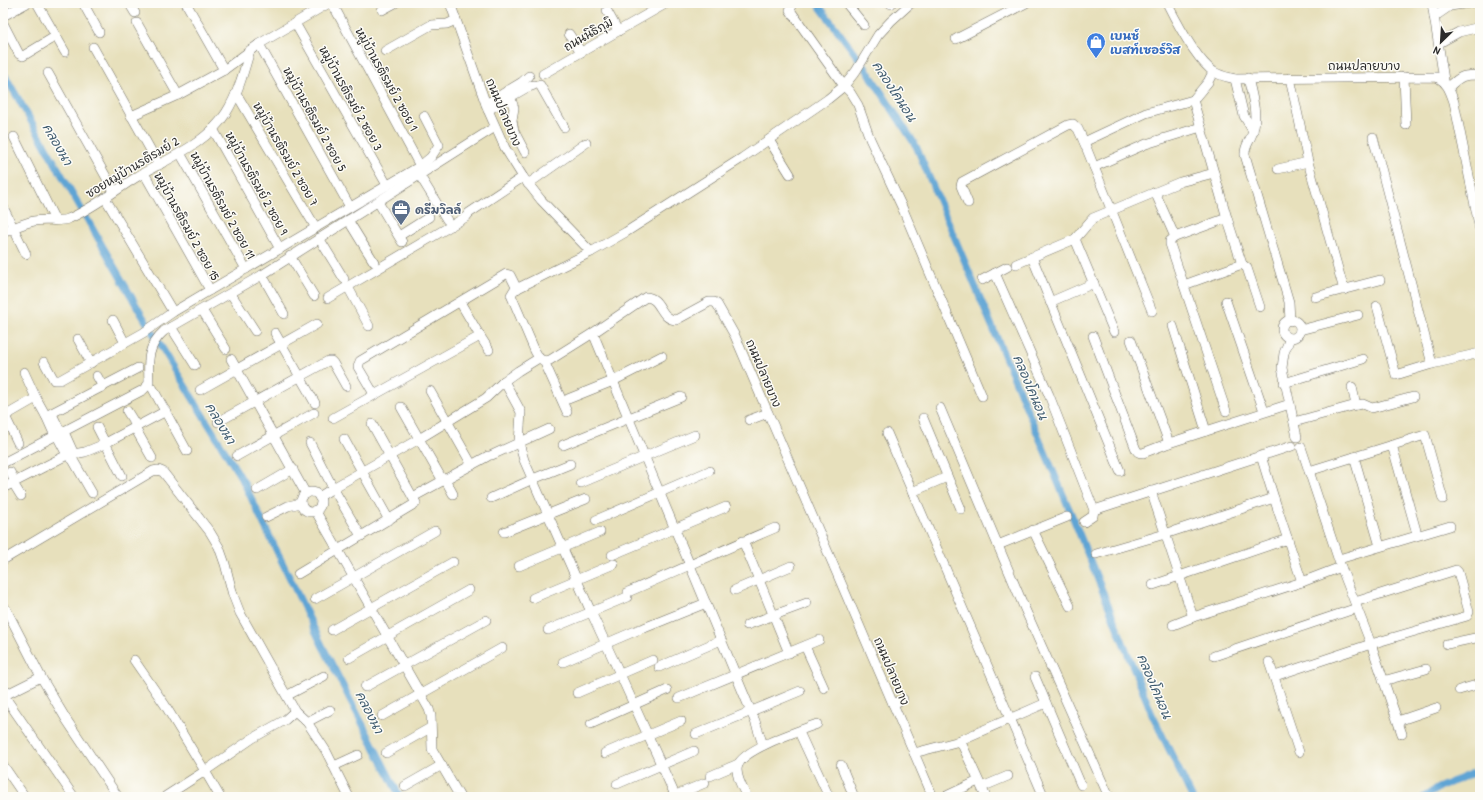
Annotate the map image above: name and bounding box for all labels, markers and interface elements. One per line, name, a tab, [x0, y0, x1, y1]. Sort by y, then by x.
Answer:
street label: ถนนนิธิภุมิ	[560, 13, 616, 56]
north arrow	[1421, 22, 1461, 62]
street label: หมู่บ้านรติรมย์ 2 ซอย 1	[351, 24, 423, 134]
place label: เบนซ์ เบสท์เซอร์วิส	[1110, 27, 1181, 58]
shop icon: เบนซ์ เบสท์เซอร์วิส	[1085, 31, 1107, 59]
street label: หมู่บ้านรติรมย์ 2 ซอย 3	[314, 43, 387, 154]
text: N	[1431, 43, 1442, 59]
water label: คลองโคนอน	[869, 57, 922, 125]
street label: ถนนปลายบาง	[1328, 57, 1400, 74]
street label: หมู่บ้านรติรมย์ 2 ซอย 5	[278, 64, 351, 175]
street label: ถนนปลายบาง	[482, 75, 526, 149]
street label: หมู่บ้านรติรมย์ 2 ซอย 7	[248, 99, 323, 210]
water label: คลองนา	[39, 120, 78, 169]
street label: หมู่บ้านรติรมย์ 2 ซอย 9	[221, 128, 293, 239]
street label: ซอยหมู่บ้านรติรมย์ 2	[82, 132, 183, 202]
street label: หมู่บ้านรติรมย์ 2 ซอย 11	[186, 148, 260, 262]
street label: หมู่บ้านรติรมย์ 2 ซอย 15	[149, 169, 224, 284]
office icon: ดรีมวิลล์	[390, 198, 412, 226]
place label: ดรีมวิลล์	[415, 201, 462, 218]
street label: ถนนปลายบาง	[742, 336, 786, 410]
water label: คลองโคนอน	[1009, 352, 1053, 423]
water label: คลองนา	[202, 399, 241, 448]
street label: ถนนปลายบาง	[870, 634, 914, 708]
water label: คลองโคนอน	[1133, 651, 1177, 722]
water label: คลองนา	[352, 688, 389, 738]

